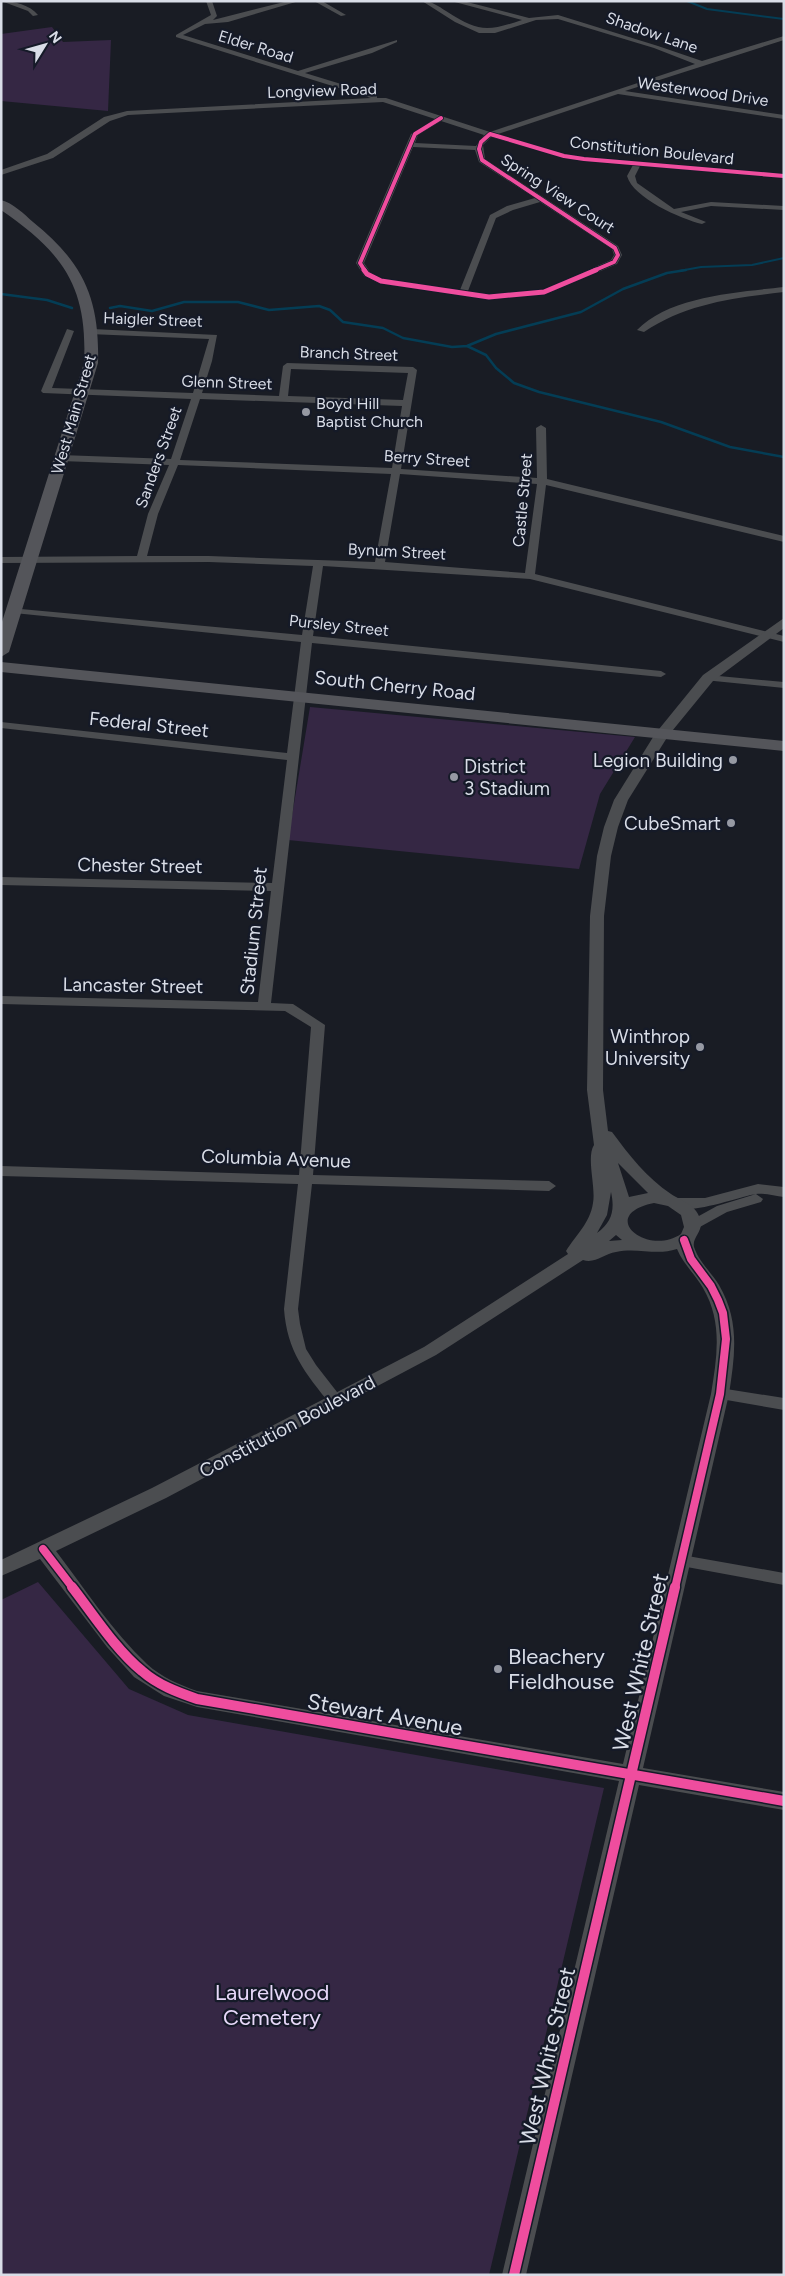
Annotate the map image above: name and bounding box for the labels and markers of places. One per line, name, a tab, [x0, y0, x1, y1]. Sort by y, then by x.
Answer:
place label: Boyd Hill Baptist Church	[316, 394, 423, 431]
marker: Boyd Hill Baptist Church	[300, 406, 312, 418]
place label: Legion Building	[593, 749, 723, 772]
marker: Legion Building	[727, 754, 739, 766]
place label: District 3 Stadium	[464, 755, 550, 800]
marker: District 3 Stadium	[448, 771, 460, 783]
place label: CubeSmart	[624, 812, 721, 835]
marker: CubeSmart	[725, 817, 737, 829]
place label: Winthrop University	[605, 1025, 690, 1070]
marker: Winthrop University	[694, 1041, 706, 1053]
place label: Bleachery Fieldhouse	[508, 1643, 614, 1695]
marker: Bleachery Fieldhouse	[492, 1663, 504, 1675]

